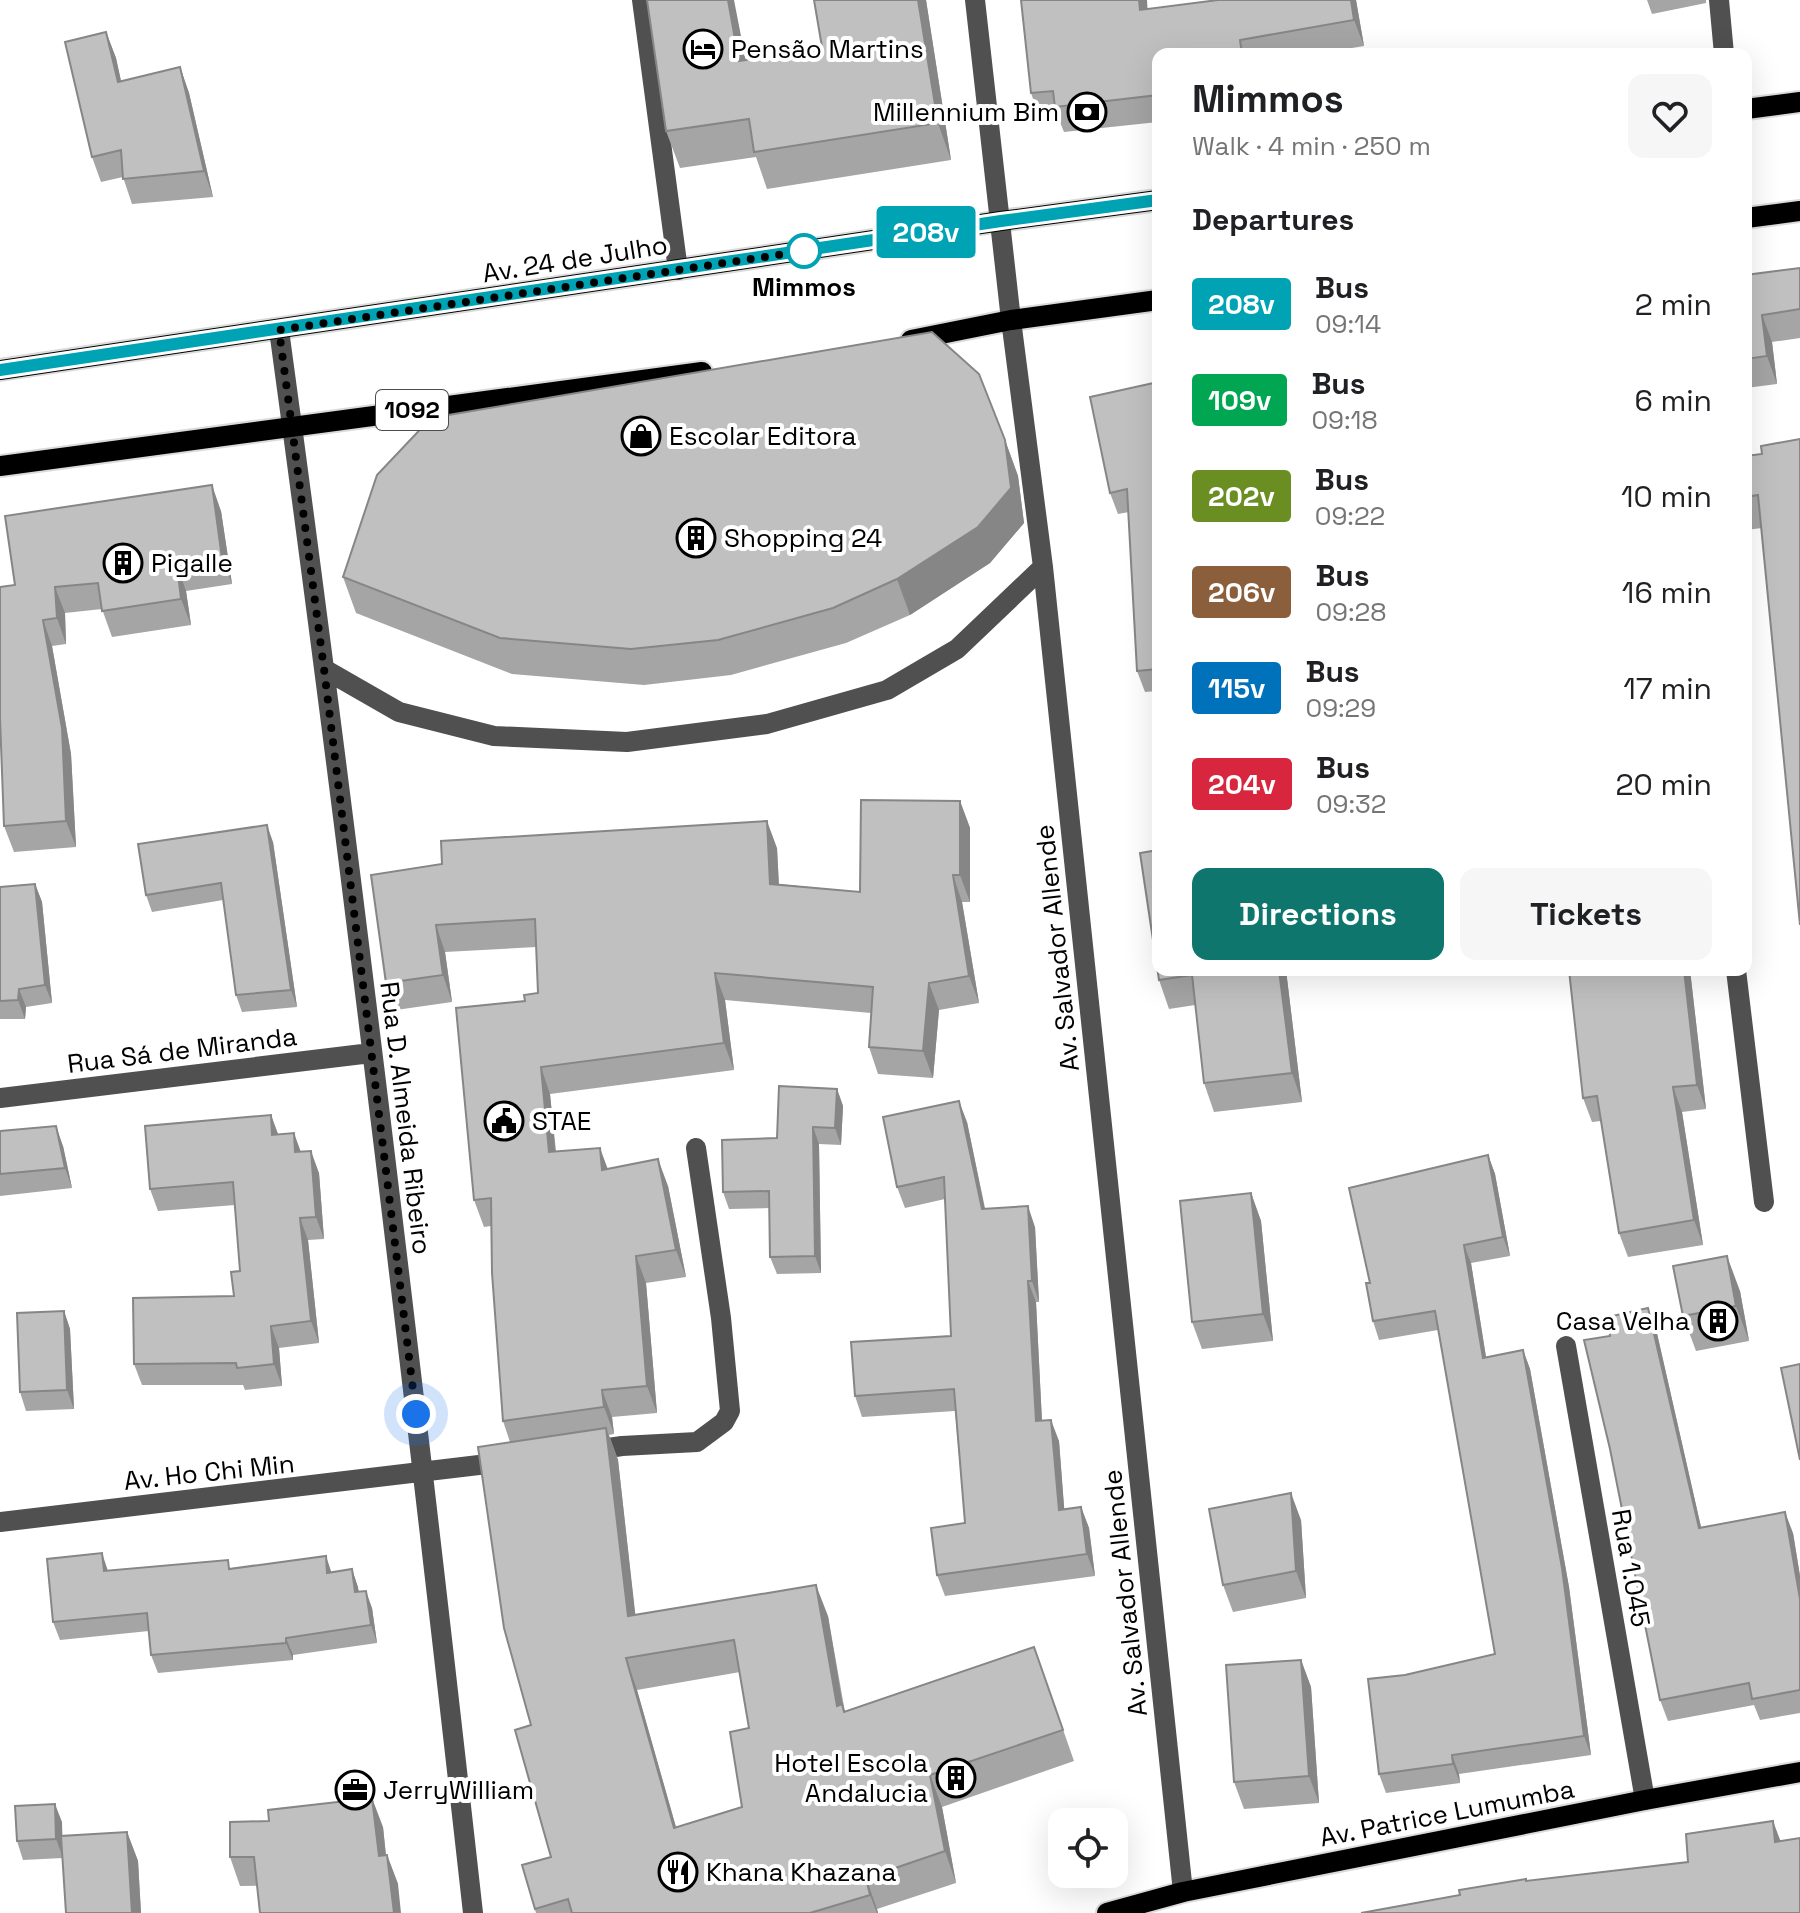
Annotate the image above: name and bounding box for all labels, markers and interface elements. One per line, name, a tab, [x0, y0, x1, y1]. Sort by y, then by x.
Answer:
hotel icon: Pensão Martins	[682, 28, 724, 70]
place label: Pensão Martins	[731, 32, 924, 66]
button: heart	[1628, 74, 1712, 158]
text: Mimmos	[1192, 75, 1344, 123]
bank icon: Millennium Bim	[1066, 91, 1108, 133]
place label: Millennium Bim	[873, 95, 1059, 129]
text: Walk · 4 min · 250 m	[1192, 129, 1431, 163]
text: Departures	[1192, 200, 1354, 239]
line badge: 208v	[870, 206, 982, 258]
text: 208v	[893, 214, 959, 250]
street label: Av. 24 de Julho	[480, 228, 670, 290]
marker: Mimmos	[787, 234, 821, 268]
text: Bus	[1315, 268, 1369, 307]
place label: Mimmos	[752, 270, 856, 304]
text: 2 min	[1635, 285, 1712, 324]
text: 208v	[1208, 286, 1275, 322]
text: 09:14	[1315, 307, 1381, 341]
text: Bus	[1311, 364, 1366, 403]
text: 6 min	[1634, 381, 1712, 420]
text: 109v	[1208, 382, 1271, 418]
road number: 1092	[376, 390, 448, 430]
text: 09:18	[1311, 403, 1378, 437]
shop icon: Escolar Editora	[620, 415, 662, 457]
place label: Escolar Editora	[669, 419, 856, 453]
text: Bus	[1315, 460, 1369, 499]
text: 10 min	[1621, 477, 1712, 516]
text: 202v	[1208, 478, 1275, 514]
text: 09:22	[1315, 499, 1385, 533]
building icon: Shopping 24	[675, 517, 717, 559]
place label: Shopping 24	[724, 521, 882, 555]
building icon: Pigalle	[102, 542, 144, 584]
place label: Pigalle	[151, 546, 233, 580]
text: Bus	[1315, 556, 1370, 595]
text: 16 min	[1622, 573, 1712, 612]
text: 206v	[1208, 574, 1275, 610]
text: 09:28	[1315, 595, 1386, 629]
text: Bus	[1305, 652, 1360, 691]
text: 17 min	[1623, 669, 1712, 708]
text: 115v	[1208, 670, 1265, 706]
text: 09:29	[1305, 691, 1376, 725]
text: Bus	[1316, 748, 1370, 787]
text: 20 min	[1615, 765, 1712, 804]
text: 204v	[1208, 766, 1276, 802]
text: 09:32	[1316, 787, 1386, 821]
street label: Av. Salvador Allende	[1027, 823, 1087, 1073]
button: Directions	[1192, 868, 1444, 960]
button: Tickets	[1460, 868, 1712, 960]
street label: Rua D. Almeida Ribeiro	[372, 980, 440, 1256]
street label: Rua Sá de Miranda	[65, 1019, 299, 1081]
public building icon: STAE	[483, 1100, 525, 1142]
place label: STAE	[532, 1104, 592, 1138]
building icon: Casa Velha	[1697, 1300, 1739, 1342]
place label: Casa Velha	[1556, 1304, 1690, 1338]
your location	[396, 1394, 436, 1434]
street label: Av. Ho Chi Min	[122, 1446, 296, 1498]
street label: Av. Salvador Allende	[1095, 1468, 1155, 1718]
street label: Rua 1.045	[1604, 1506, 1658, 1630]
place label: Hotel Escola Andalucia	[774, 1746, 928, 1810]
building icon: Hotel Escola Andalucia	[935, 1757, 977, 1799]
office icon: JerryWilliam	[334, 1769, 376, 1811]
street label: Av. Patrice Lumumba	[1317, 1772, 1577, 1854]
place label: JerryWilliam	[383, 1773, 534, 1807]
map controls	[1048, 1808, 1128, 1888]
button: locate	[1048, 1808, 1128, 1888]
restaurant icon: Khana Khazana	[657, 1851, 699, 1893]
place label: Khana Khazana	[706, 1855, 896, 1889]

